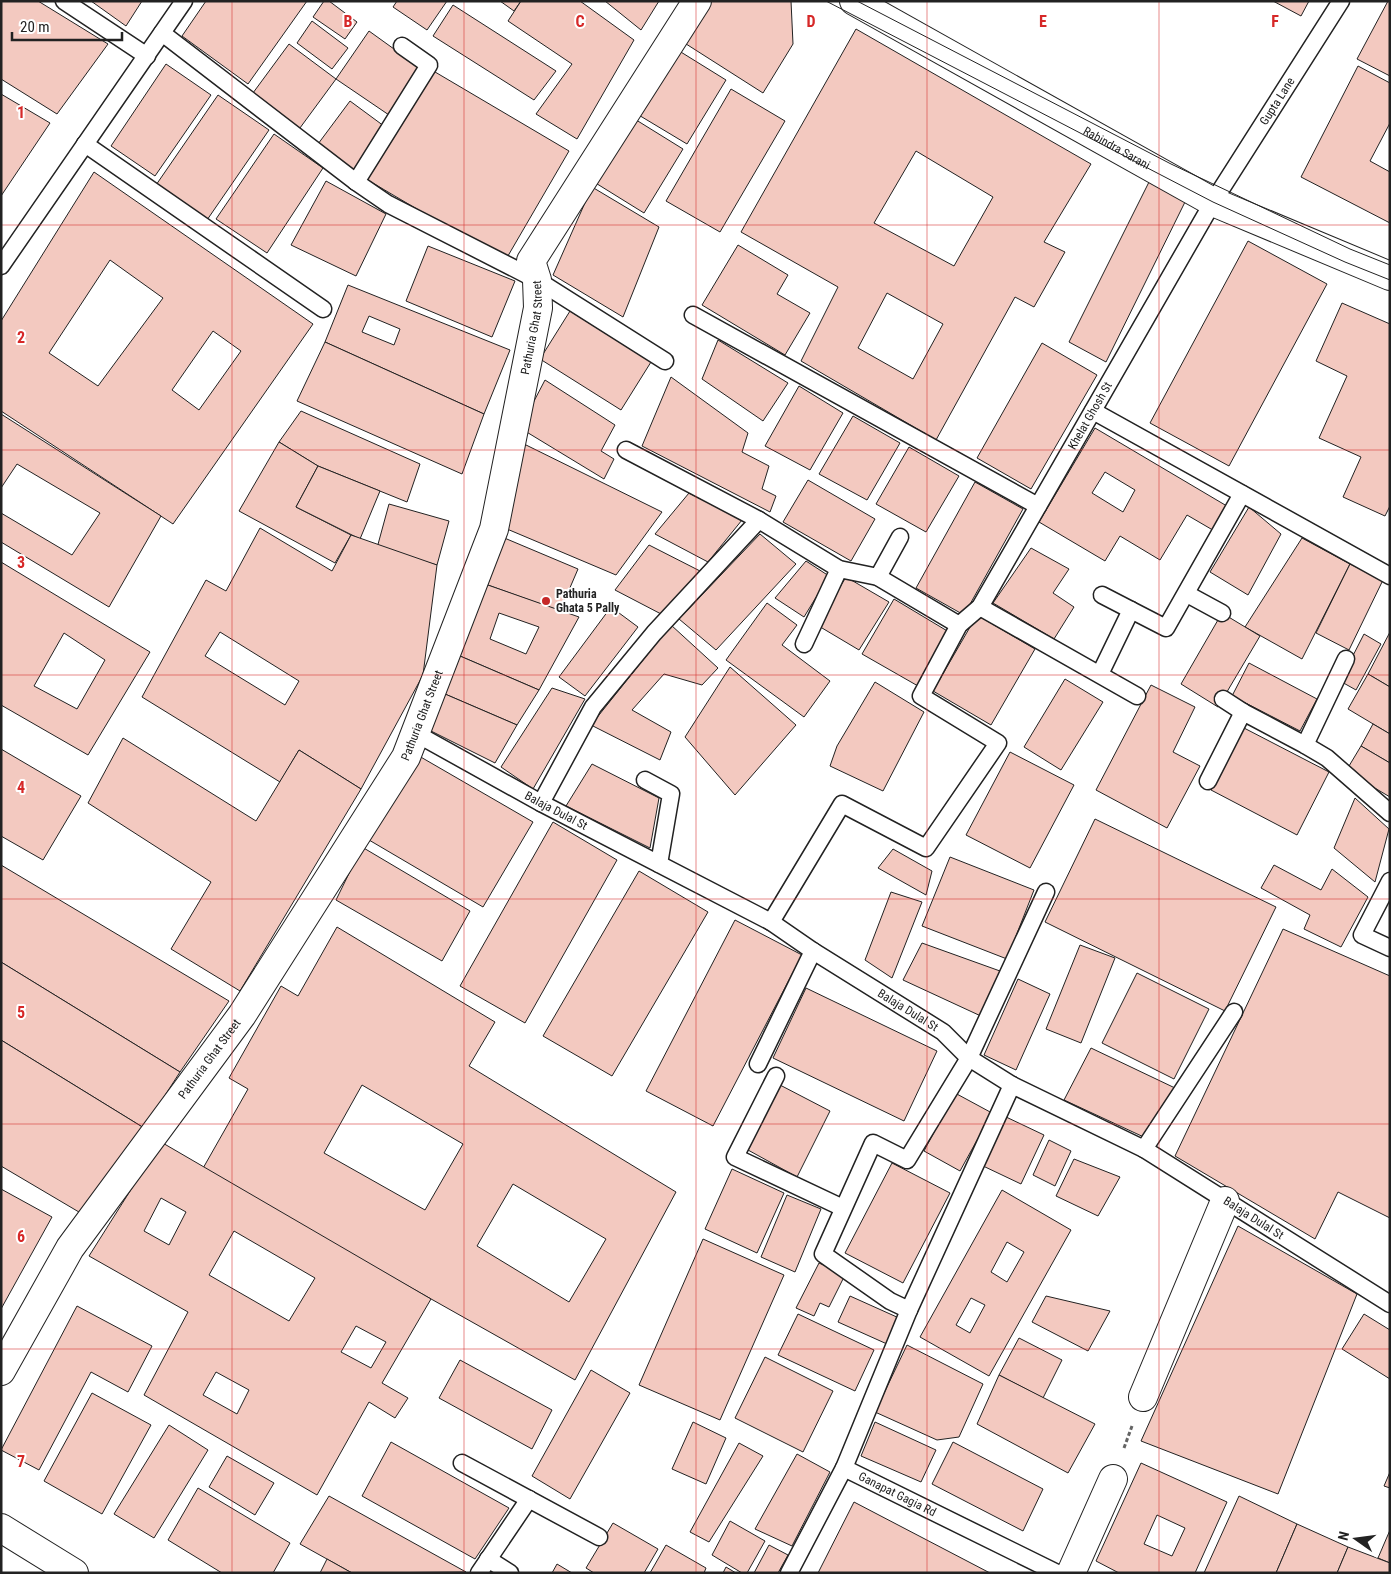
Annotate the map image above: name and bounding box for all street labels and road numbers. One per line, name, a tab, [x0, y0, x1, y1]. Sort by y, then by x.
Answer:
street label: Gupta Lane	[1257, 74, 1298, 128]
street label: Rabindra Sarani	[1081, 124, 1152, 172]
street label: Pathuria Ghat Street	[518, 280, 545, 376]
street label: Khelat Ghosh St	[1065, 379, 1115, 452]
street label: Pathuria Ghat Street	[398, 668, 446, 762]
street label: Balaja Dulal St	[522, 788, 590, 833]
street label: Balaja Dulal St	[875, 986, 941, 1034]
street label: Pathuria Ghat Street	[176, 1016, 244, 1102]
street label: Balaja Dulal St	[1221, 1194, 1287, 1242]
street label: Ganapat Gagia Rd	[856, 1469, 938, 1519]

